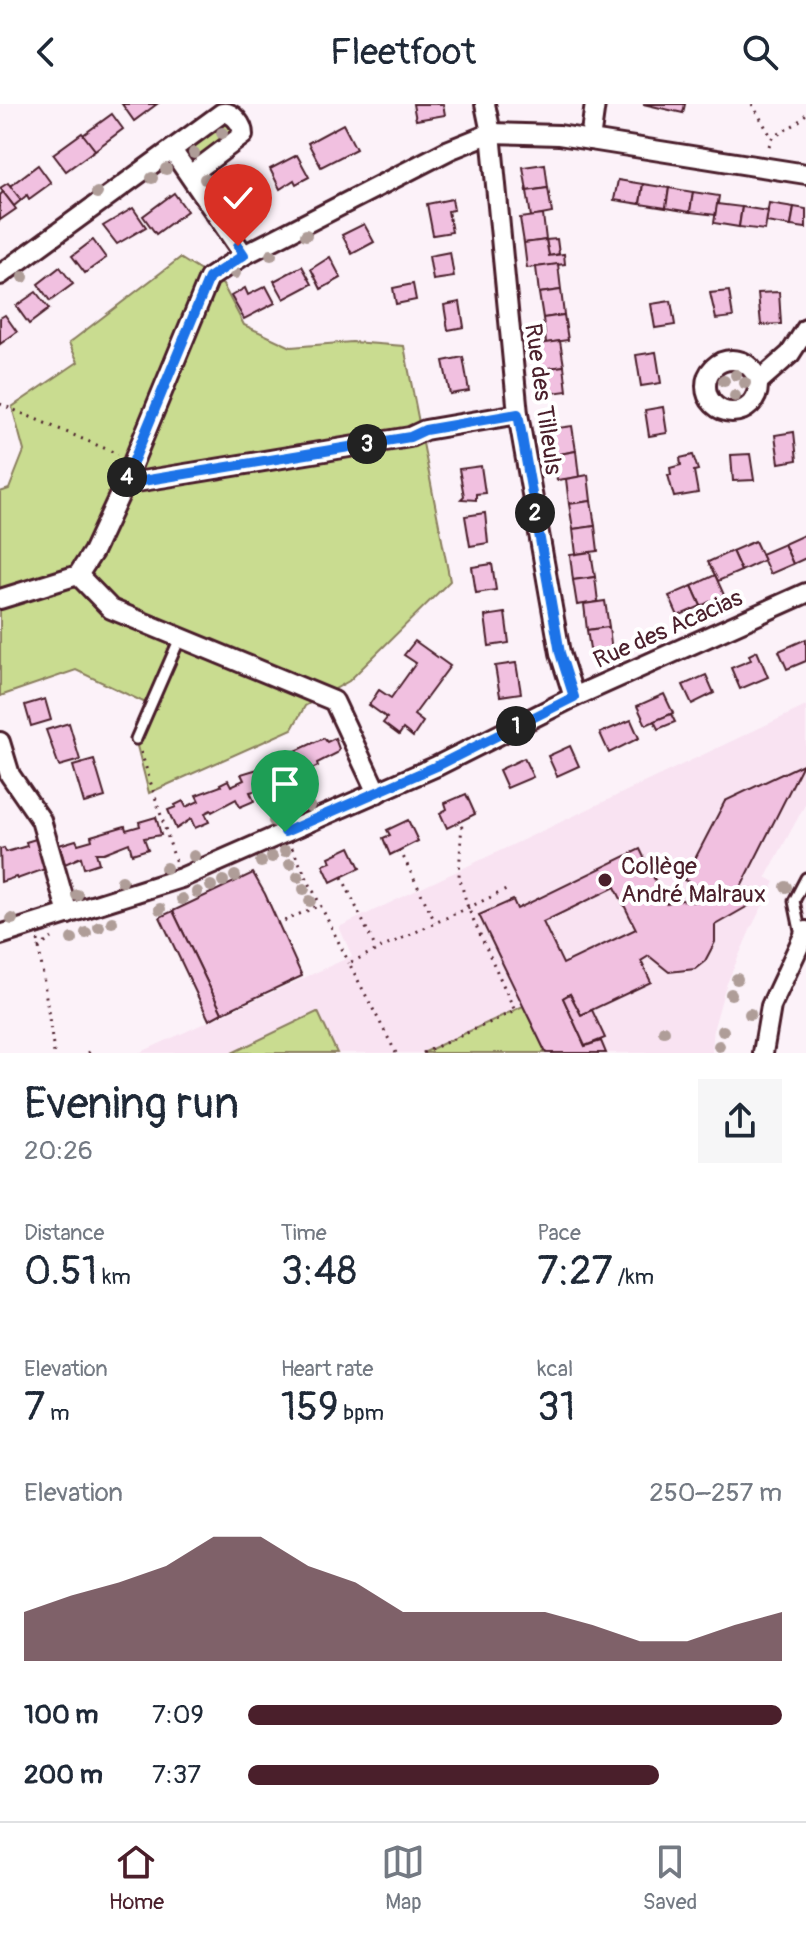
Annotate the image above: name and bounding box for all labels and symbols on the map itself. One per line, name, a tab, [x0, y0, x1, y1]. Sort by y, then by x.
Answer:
pin	[204, 164, 272, 246]
street label: Rue des Tilleuls	[518, 322, 568, 477]
pin: 3	[347, 424, 387, 464]
pin: 4	[107, 457, 147, 497]
pin: 2	[515, 493, 555, 533]
street label: Rue des Acacias	[589, 583, 747, 675]
pin: 1	[496, 706, 536, 746]
pin	[251, 750, 319, 832]
place label: Collège André Malraux	[621, 852, 766, 909]
marker: Collège André Malraux	[596, 871, 614, 889]

